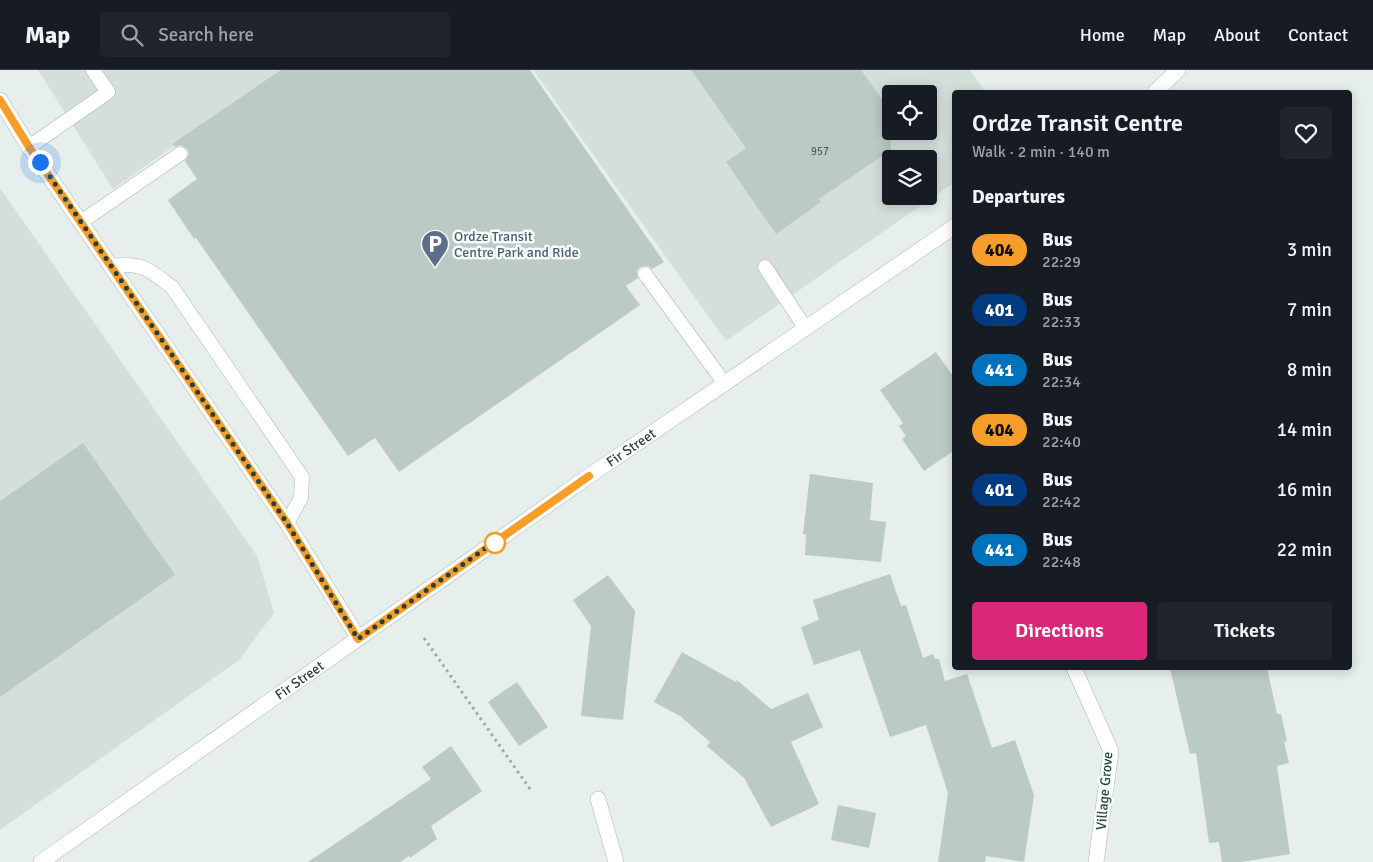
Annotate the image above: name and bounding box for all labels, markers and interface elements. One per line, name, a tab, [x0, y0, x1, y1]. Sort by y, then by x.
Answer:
search box	[100, 12, 450, 57]
text: Map	[25, 20, 70, 50]
icon: search	[118, 21, 146, 49]
text: Search here	[158, 23, 254, 47]
text: Home	[1080, 24, 1125, 46]
text: Map	[1153, 24, 1186, 46]
text: About	[1214, 24, 1260, 46]
text: Contact	[1288, 24, 1348, 46]
map controls	[882, 85, 937, 205]
button: locate	[882, 85, 937, 140]
button: heart	[1280, 107, 1332, 159]
text: Ordze Transit Centre	[972, 108, 1183, 138]
text: Walk · 2 min · 140 m	[972, 142, 1110, 162]
house number: 957	[811, 145, 829, 158]
your location	[28, 150, 53, 175]
button: layers	[882, 150, 937, 205]
text: Departures	[972, 185, 1065, 209]
place label: Ordze Transit Centre Park and Ride	[454, 228, 579, 261]
text: Bus	[1042, 228, 1073, 252]
parking icon: Ordze Transit Centre Park and Ride	[420, 229, 450, 268]
text: 3 min	[1287, 238, 1332, 262]
text: 404	[985, 239, 1014, 261]
text: 22:29	[1042, 252, 1081, 272]
text: Bus	[1042, 288, 1073, 312]
text: 7 min	[1287, 298, 1332, 322]
text: 401	[985, 299, 1014, 321]
text: 22:33	[1042, 312, 1081, 332]
text: Bus	[1042, 348, 1073, 372]
text: 8 min	[1287, 358, 1332, 382]
text: 441	[985, 359, 1014, 381]
text: 22:34	[1042, 372, 1081, 392]
text: Bus	[1042, 408, 1073, 432]
text: 14 min	[1277, 418, 1332, 442]
text: 404	[985, 419, 1014, 441]
street label: Fir Street	[603, 425, 659, 471]
text: 22:40	[1042, 432, 1081, 452]
text: Bus	[1042, 468, 1073, 492]
text: 16 min	[1277, 478, 1332, 502]
text: 401	[985, 479, 1014, 501]
text: 22:42	[1042, 492, 1081, 512]
text: Bus	[1042, 528, 1073, 552]
unlabelled marker	[484, 532, 506, 554]
text: 22 min	[1277, 538, 1332, 562]
text: 441	[985, 539, 1014, 561]
text: 22:48	[1042, 552, 1081, 572]
button: Directions	[972, 602, 1147, 660]
button: Tickets	[1157, 602, 1332, 660]
street label: Fir Street	[272, 657, 327, 703]
street label: Village Grove	[1093, 751, 1116, 831]

